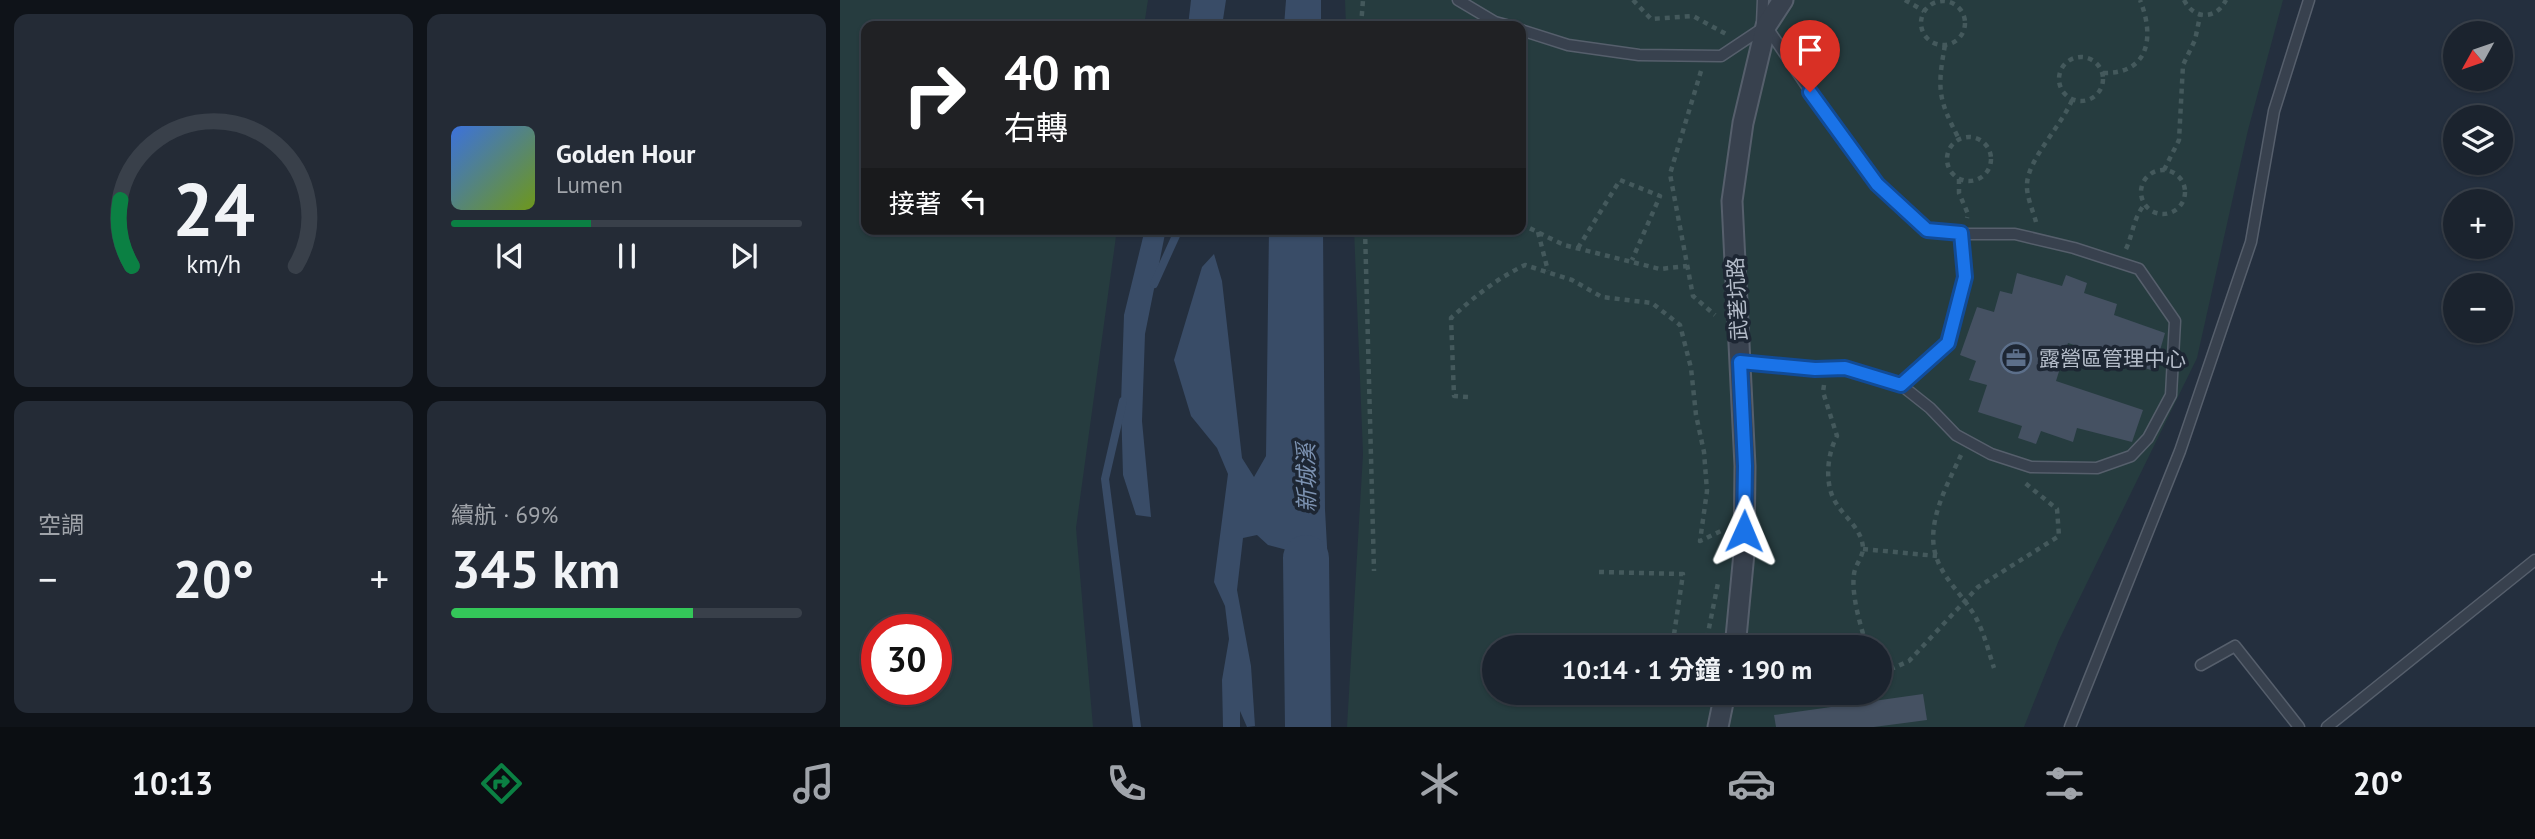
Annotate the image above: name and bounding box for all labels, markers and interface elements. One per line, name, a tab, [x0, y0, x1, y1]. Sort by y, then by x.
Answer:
pin	[1780, 20, 1840, 92]
north arrow	[2443, 21, 2513, 91]
map controls	[2443, 21, 2513, 343]
icon: arrive	[1791, 31, 1829, 69]
text: 40 m	[1004, 40, 1111, 104]
icon: right	[889, 49, 980, 140]
button: layers	[2443, 105, 2513, 175]
text: 右轉	[1004, 106, 1068, 148]
text: Golden Hour	[556, 137, 695, 170]
text: 24	[172, 163, 255, 257]
text: Lumen	[556, 170, 623, 199]
icon: left	[955, 182, 993, 220]
text: 接著	[889, 187, 941, 220]
button: +	[2443, 189, 2513, 259]
icon: previous	[491, 237, 529, 275]
icon: pause	[608, 237, 646, 275]
icon: next	[725, 237, 763, 275]
text: km/h	[186, 248, 241, 280]
street label: 武荖坑路	[1721, 256, 1753, 342]
button: −	[2443, 273, 2513, 343]
office icon: 露營區管理中心	[1999, 341, 2033, 375]
place label: 露營區管理中心	[2039, 345, 2186, 372]
water label: 新城溪	[1291, 440, 1321, 513]
position arrow	[1707, 494, 1781, 568]
text: 續航 · 69%	[451, 500, 558, 529]
text: 空調	[38, 510, 84, 539]
text: 345 km	[451, 535, 620, 602]
text: 20°	[173, 545, 254, 612]
text: −	[38, 554, 57, 603]
text: +	[370, 554, 389, 603]
speed limit sign: 30	[861, 614, 952, 705]
text: 10:14 · 1 分鐘 · 190 m	[1562, 653, 1812, 686]
icon: directions	[477, 759, 526, 808]
icon: music	[789, 759, 838, 808]
icon: phone	[1102, 759, 1151, 808]
icon: climate	[1415, 759, 1464, 808]
icon: car	[1727, 759, 1776, 808]
icon: filters	[2040, 759, 2089, 808]
text: 10:13	[132, 762, 213, 804]
text: 20°	[2353, 762, 2403, 804]

